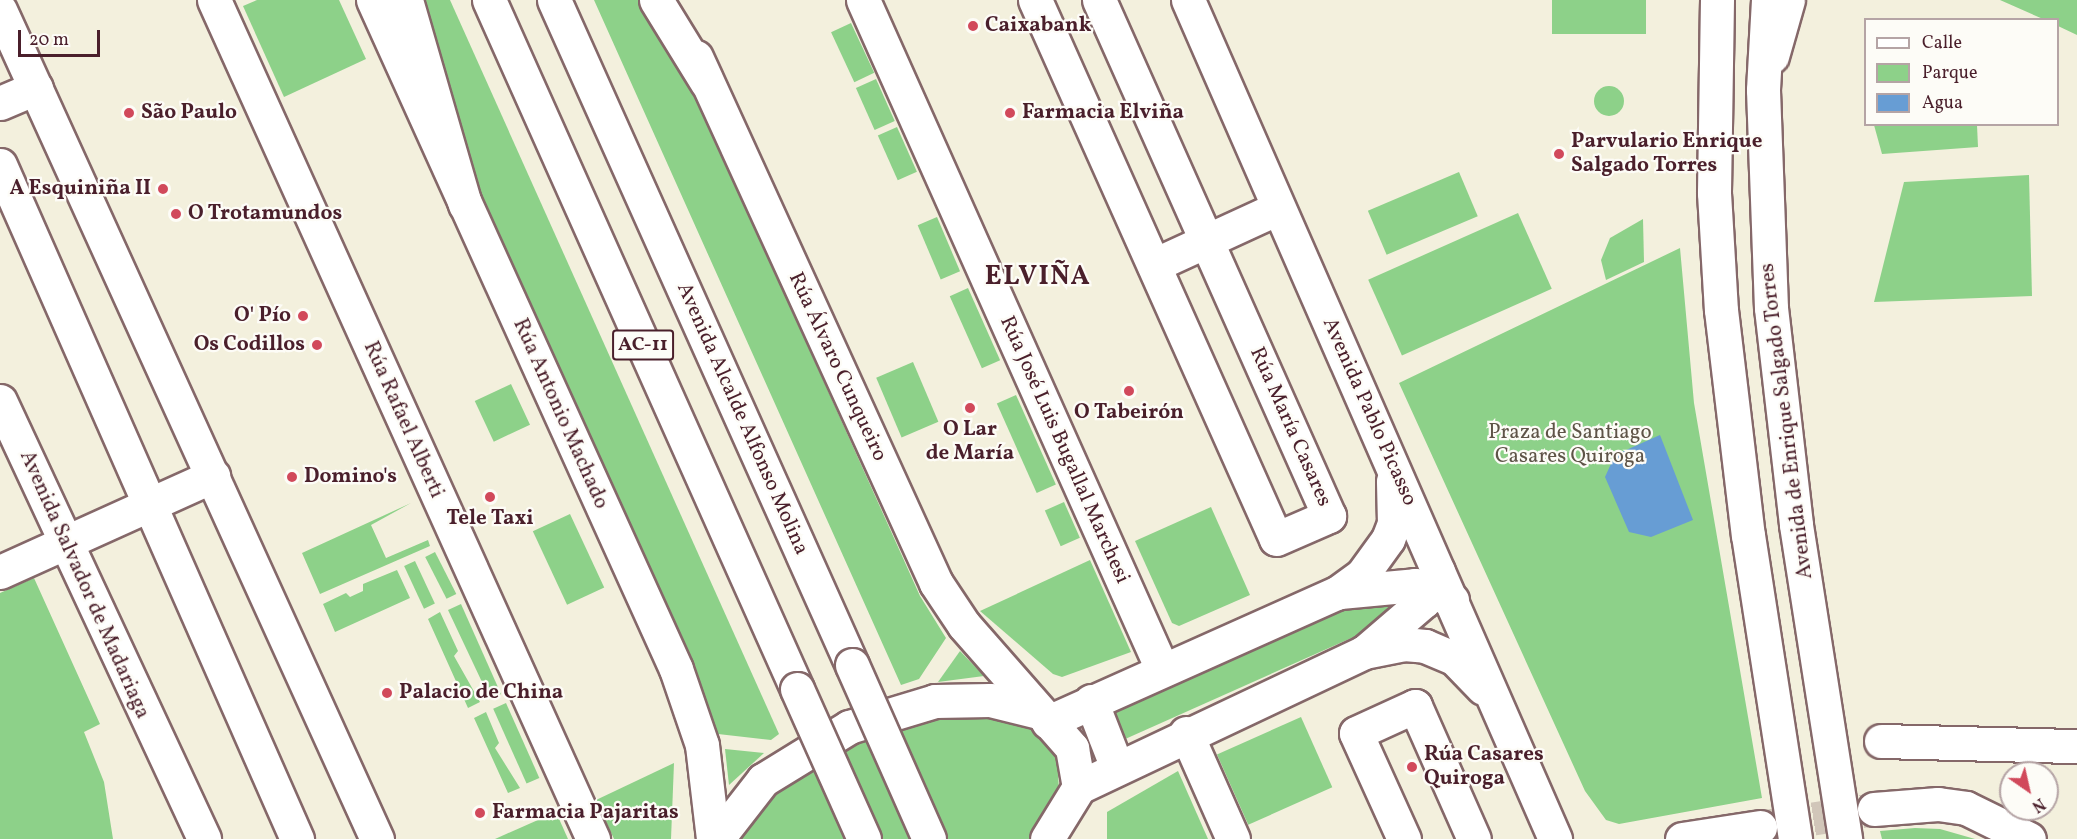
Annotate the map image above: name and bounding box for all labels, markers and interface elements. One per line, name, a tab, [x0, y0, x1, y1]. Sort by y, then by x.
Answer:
place label: Caixabank	[985, 13, 1091, 39]
scale bar	[21, 18, 104, 56]
legend	[1864, 18, 2059, 126]
marker: Caixabank	[966, 19, 980, 33]
text: 20 m	[29, 28, 69, 53]
text: Calle	[1922, 31, 1962, 56]
text: Parque	[1922, 61, 1977, 86]
text: Agua	[1922, 91, 1963, 116]
place label: São Paulo	[141, 100, 237, 126]
place label: Farmacia Elviña	[1022, 100, 1184, 126]
marker: São Paulo	[122, 106, 136, 120]
marker: Farmacia Elviña	[1003, 106, 1017, 120]
place label: Parvulario Enrique Salgado Torres	[1571, 129, 1762, 179]
marker: Parvulario Enrique Salgado Torres	[1552, 147, 1566, 161]
place label: A Esquiniña II	[9, 176, 151, 202]
marker: A Esquiniña II	[156, 182, 170, 196]
place label: O Trotamundos	[188, 201, 342, 227]
marker: O Trotamundos	[169, 207, 183, 221]
street label: Avenida de Enrique Salgado Torres	[1755, 261, 1819, 581]
district label: ELVIÑA	[985, 262, 1091, 294]
street label: Rúa Álvaro Cunqueiro	[782, 269, 892, 465]
street label: Avenida Alcalde Alfonso Molina	[671, 279, 813, 559]
place label: O' Pío	[234, 303, 291, 329]
marker: O' Pío	[296, 309, 310, 323]
street label: Rúa José Luis Bugallal Marchesi	[993, 312, 1135, 588]
street label: Avenida Pablo Picasso	[1316, 314, 1422, 510]
street label: Rúa Antonio Machado	[507, 315, 613, 513]
road number: AC-11	[612, 328, 674, 362]
place label: Os Codillos	[194, 332, 305, 358]
marker: Os Codillos	[310, 338, 324, 352]
street label: Rúa Rafael Alberti	[357, 338, 449, 502]
street label: Rúa María Casares	[1244, 343, 1336, 511]
marker: O Tabeirón	[1122, 384, 1136, 398]
place label: O Tabeirón	[1074, 400, 1184, 426]
marker: O Lar de María	[963, 401, 977, 415]
place label: O Lar de María	[926, 417, 1014, 467]
park label: Praza de Santiago Casares Quiroga	[1488, 420, 1652, 470]
street label: Avenida Salvador de Madariaga	[13, 447, 155, 723]
place label: Domino's	[304, 464, 397, 490]
marker: Domino's	[285, 470, 299, 484]
marker: Tele Taxi	[483, 490, 497, 504]
place label: Tele Taxi	[446, 506, 534, 532]
place label: Palacio de China	[399, 680, 563, 706]
marker: Palacio de China	[380, 686, 394, 700]
place label: Rúa Casares Quiroga	[1424, 742, 1544, 792]
marker: Rúa Casares Quiroga	[1405, 760, 1419, 774]
north arrow	[1999, 761, 2059, 821]
text: N	[2027, 792, 2049, 817]
place label: Farmacia Pajaritas	[492, 800, 679, 826]
marker: Farmacia Pajaritas	[473, 806, 487, 820]

